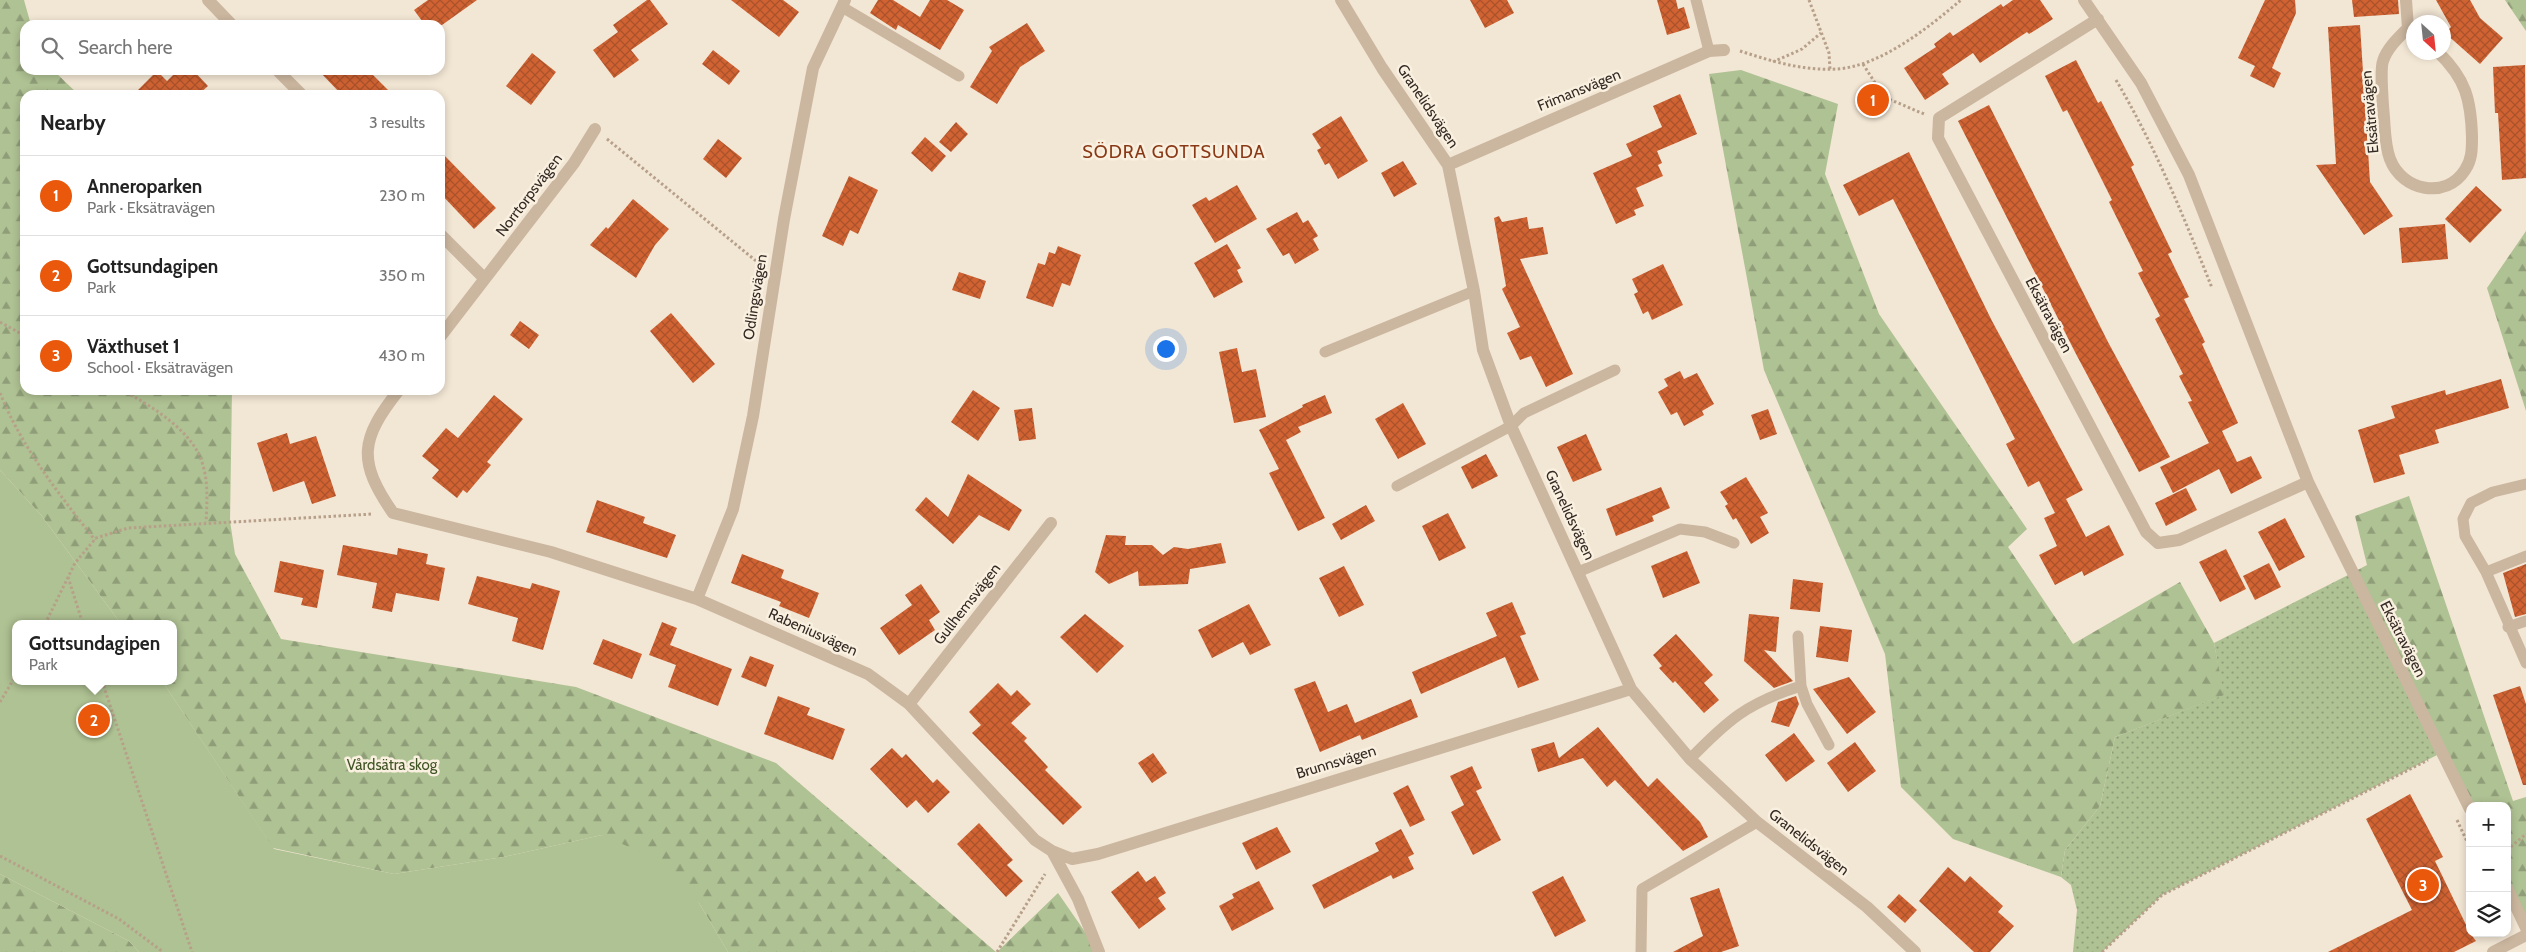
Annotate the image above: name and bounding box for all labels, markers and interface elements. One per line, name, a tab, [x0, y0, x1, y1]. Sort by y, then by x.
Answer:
north arrow	[2406, 15, 2451, 60]
search box	[20, 20, 445, 75]
icon: search	[38, 34, 66, 62]
text: Search here	[78, 36, 172, 59]
street label: Granelidsvägen	[1393, 61, 1463, 151]
street label: Frimansvägen	[1535, 65, 1623, 115]
street label: Eksätravägen	[2357, 70, 2383, 154]
pin: 1	[1857, 81, 1889, 119]
text: Nearby	[40, 110, 106, 135]
text: 3 results	[369, 113, 425, 132]
district label: SÖDRA GOTTSUNDA	[1082, 141, 1266, 163]
street label: Norrtorpsvägen	[492, 150, 566, 240]
text: Anneroparken	[87, 175, 202, 198]
text: 1	[53, 186, 59, 205]
text: 230 m	[379, 186, 425, 205]
text: Park · Eksätravägen	[87, 198, 215, 217]
street label: Odlingsvägen	[739, 253, 771, 341]
text: Gottsundagipen	[87, 255, 218, 278]
text: 2	[52, 266, 60, 285]
text: 350 m	[379, 266, 425, 285]
street label: Eksätravägen	[2022, 274, 2076, 356]
text: Park	[87, 278, 116, 297]
text: Växthuset 1	[87, 335, 180, 358]
your location	[1153, 336, 1179, 362]
text: 3	[52, 346, 60, 365]
text: 430 m	[378, 346, 425, 365]
text: School · Eksätravägen	[87, 358, 233, 377]
street label: Granelidsvägen	[1541, 467, 1599, 563]
street label: Gullhemsvägen	[930, 560, 1004, 648]
street label: Eksätravägen	[2376, 598, 2430, 680]
street label: Rabeniusvägen	[766, 604, 860, 660]
popup	[12, 620, 177, 685]
text: Gottsundagipen	[29, 632, 160, 655]
text: Park	[29, 655, 58, 674]
pin: 2	[78, 701, 110, 739]
street label: Brunnsvägen	[1294, 741, 1378, 783]
park label: Vårdsätra skog	[347, 756, 438, 774]
map controls	[2466, 802, 2511, 937]
button: +	[2466, 802, 2511, 847]
street label: Granelidsvägen	[1765, 805, 1853, 879]
button: −	[2466, 847, 2511, 892]
pin: 3	[2407, 866, 2439, 904]
button: layers	[2466, 892, 2511, 937]

